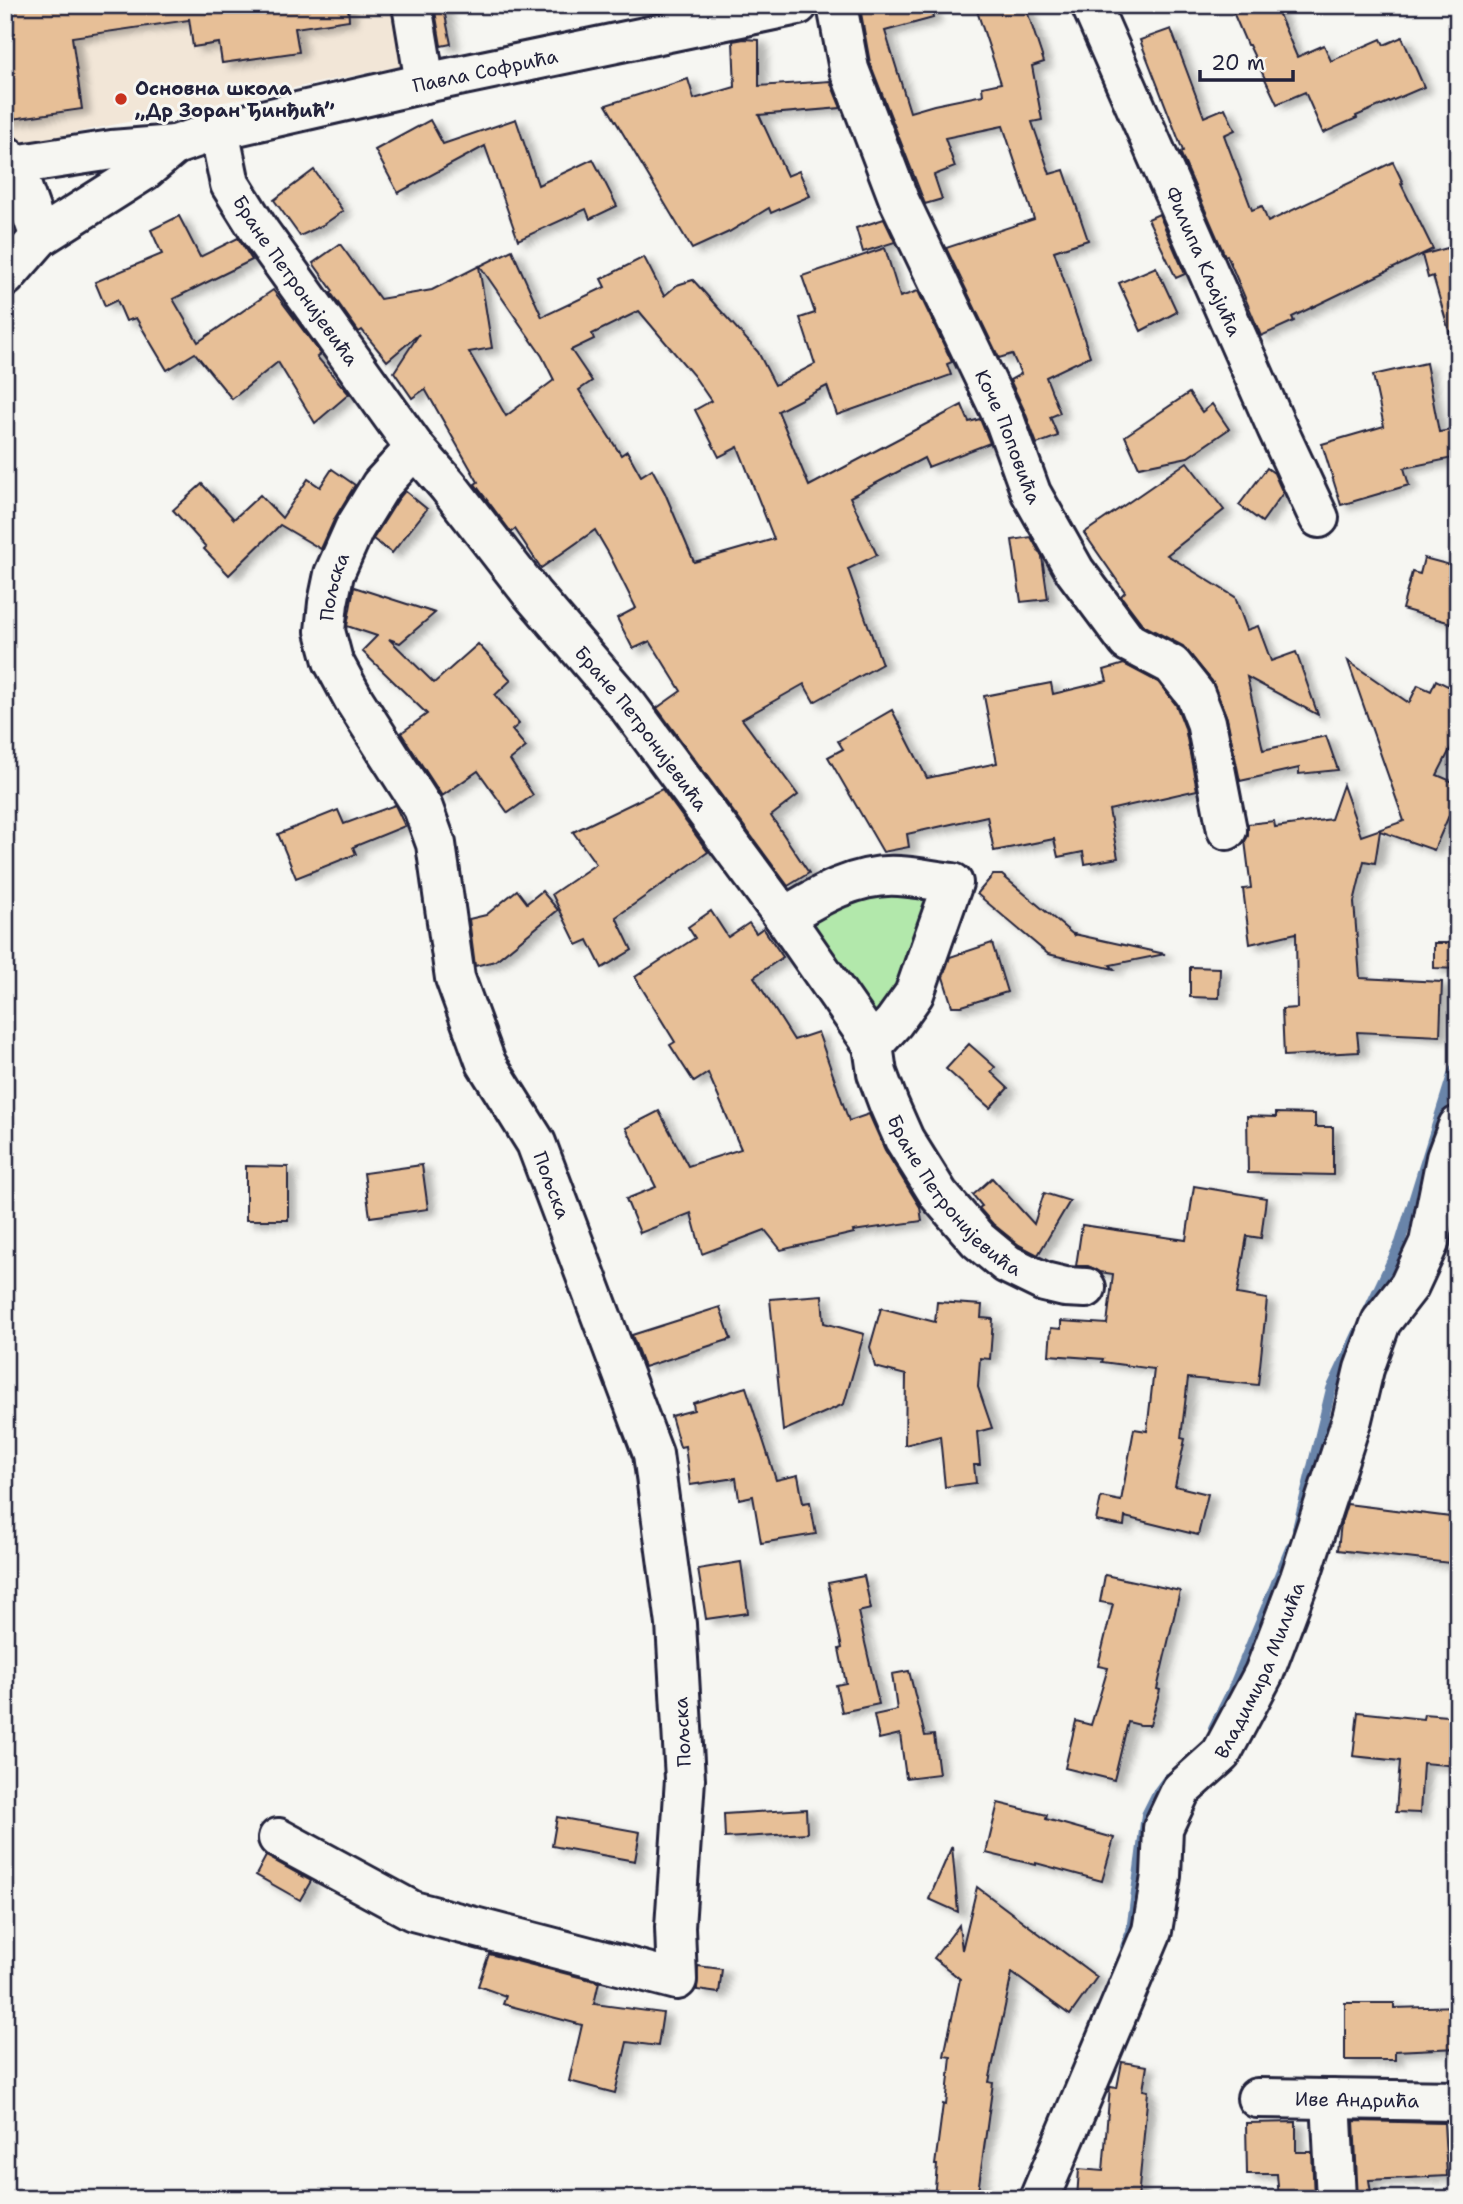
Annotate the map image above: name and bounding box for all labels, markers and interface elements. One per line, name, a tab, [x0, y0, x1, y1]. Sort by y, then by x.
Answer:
scale bar	[1200, 38, 1293, 82]
street label: Павла Софрића	[410, 44, 560, 98]
text: 20 m	[1211, 49, 1265, 77]
place label: Основна школа „Др Зоран Ђинђић”	[135, 76, 335, 123]
marker: Основна школа „Др Зоран Ђинђић”	[113, 91, 129, 107]
street label: Филипа Кљајића	[1159, 183, 1247, 341]
street label: Бране Петронијевића	[227, 191, 364, 371]
street label: Коче Поповића	[969, 366, 1047, 509]
street label: Пољска	[314, 548, 355, 622]
street label: Бране Петронијевића	[569, 641, 713, 816]
street label: Бране Петронијевића	[882, 1111, 1025, 1282]
street label: Пољска	[527, 1148, 576, 1222]
street label: Владимира Милића	[1209, 1578, 1310, 1763]
street label: Пољска	[668, 1696, 697, 1768]
street label: Иве Андрића	[1295, 2087, 1419, 2113]

